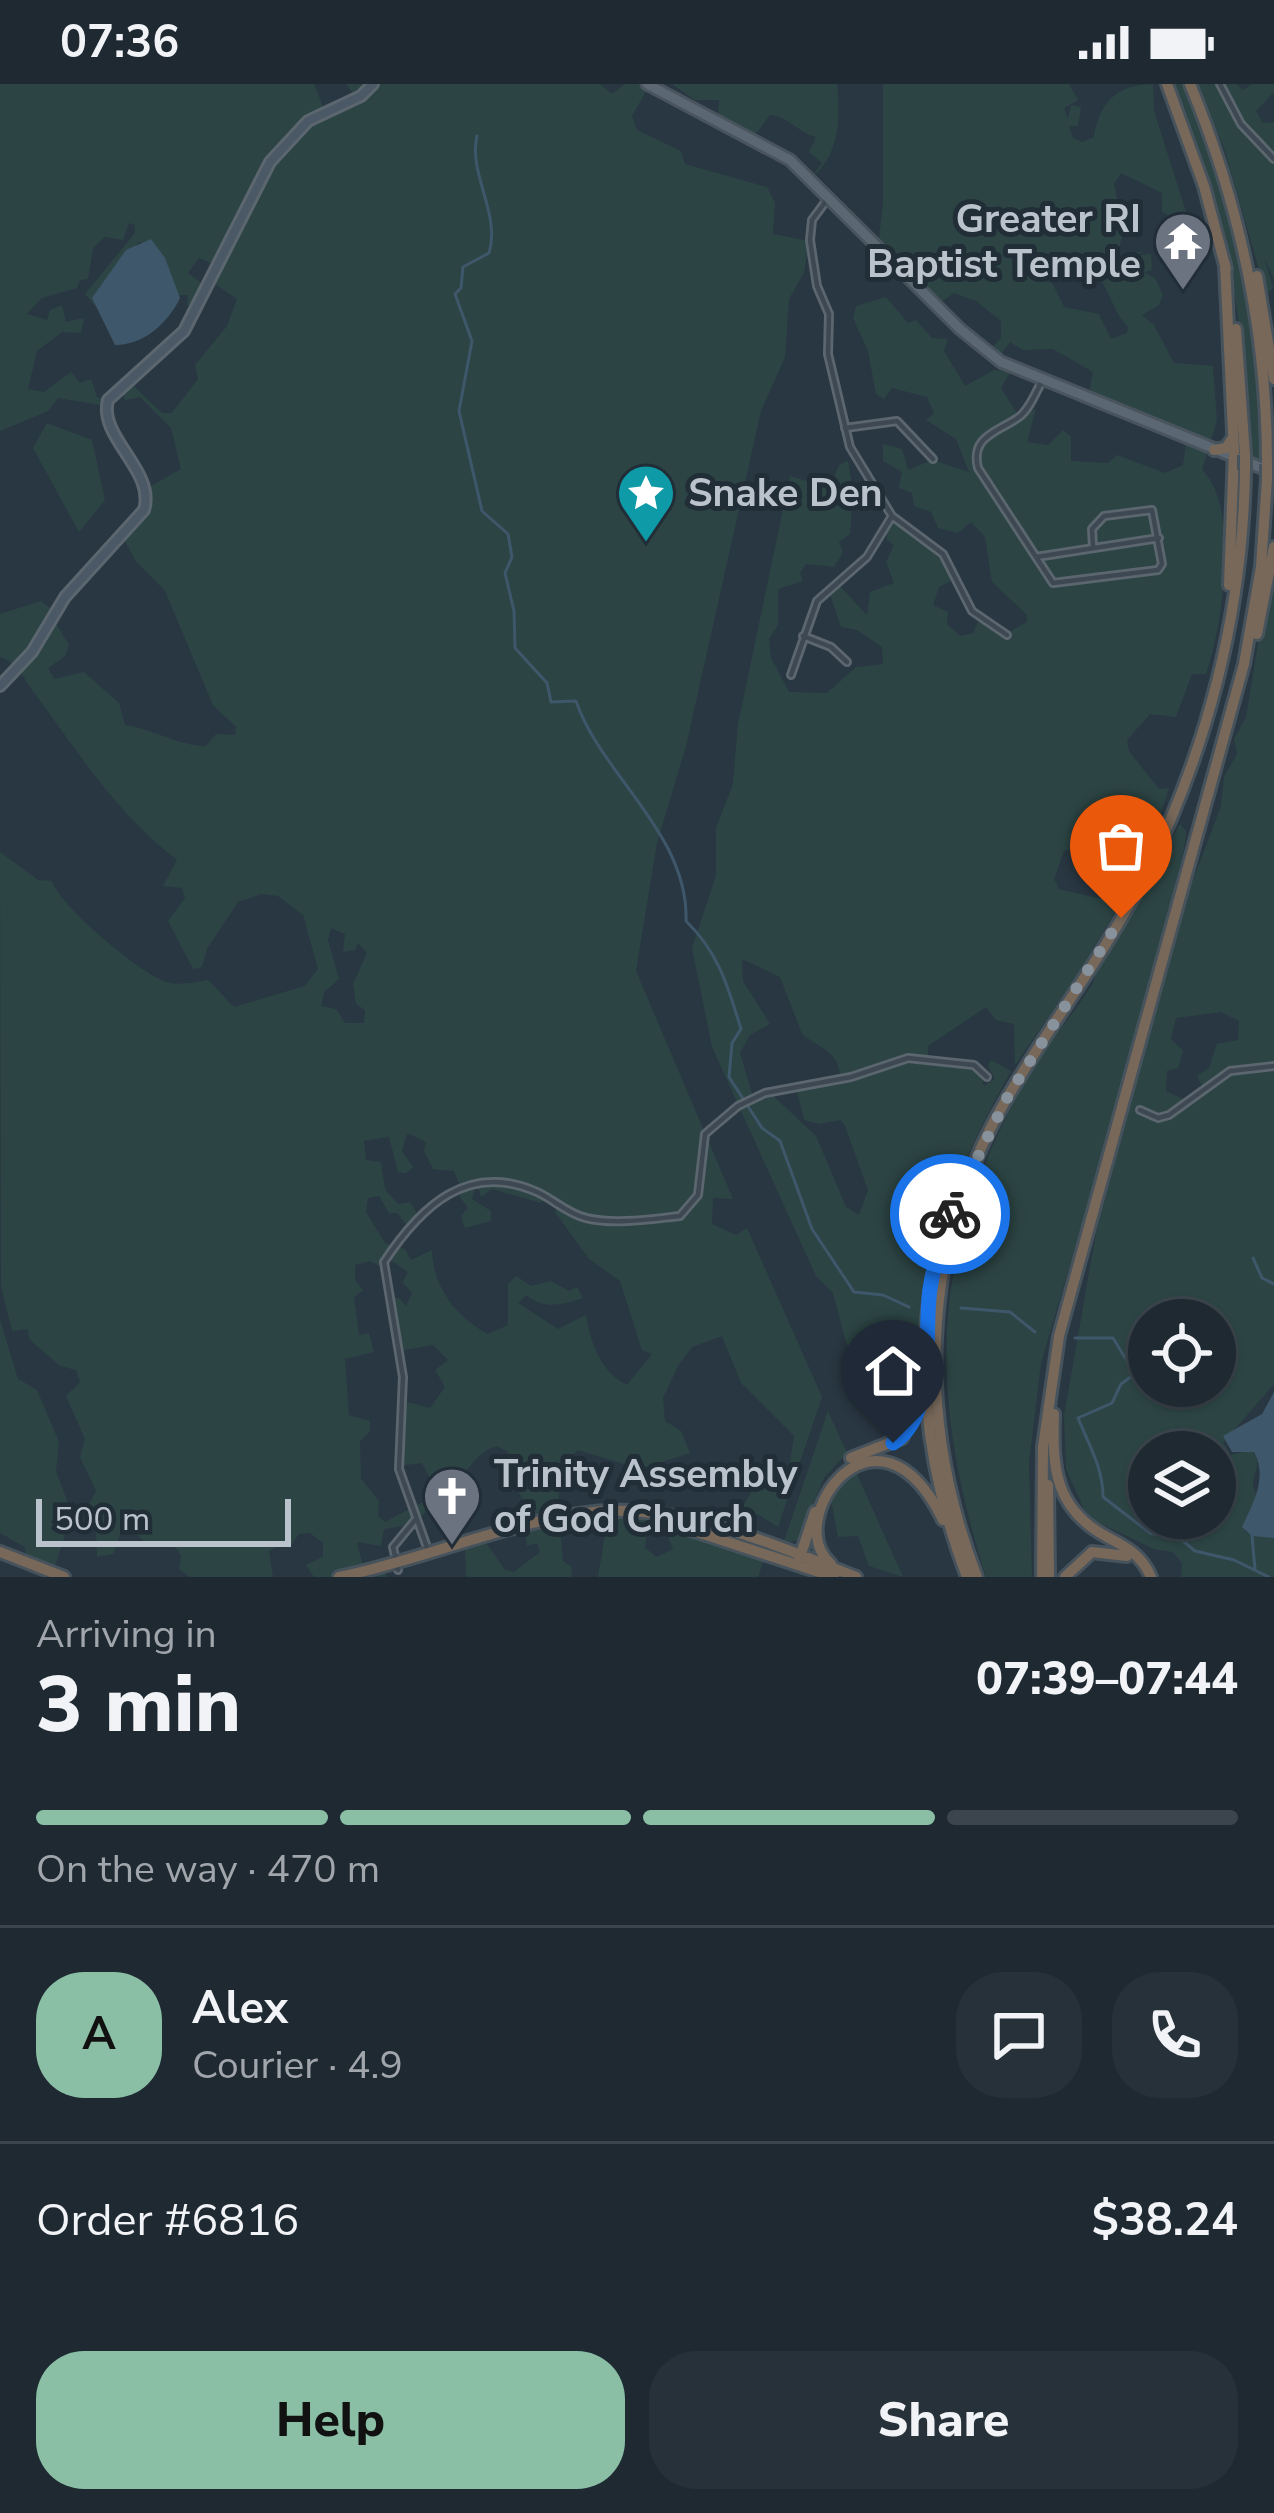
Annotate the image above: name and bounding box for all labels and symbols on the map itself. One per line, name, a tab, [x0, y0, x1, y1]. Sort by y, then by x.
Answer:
place label: Greater RI Baptist Temple	[867, 193, 1141, 291]
temple icon: Greater RI Baptist Temple	[1152, 210, 1214, 292]
place icon: Snake Den	[615, 462, 677, 544]
place label: Snake Den	[688, 467, 883, 520]
pin	[1070, 795, 1172, 918]
courier	[890, 1154, 1010, 1274]
pin	[842, 1320, 944, 1443]
place label: Trinity Assembly of God Church	[494, 1448, 798, 1546]
church icon: Trinity Assembly of God Church	[421, 1465, 483, 1547]
scale bar	[36, 1493, 291, 1546]

